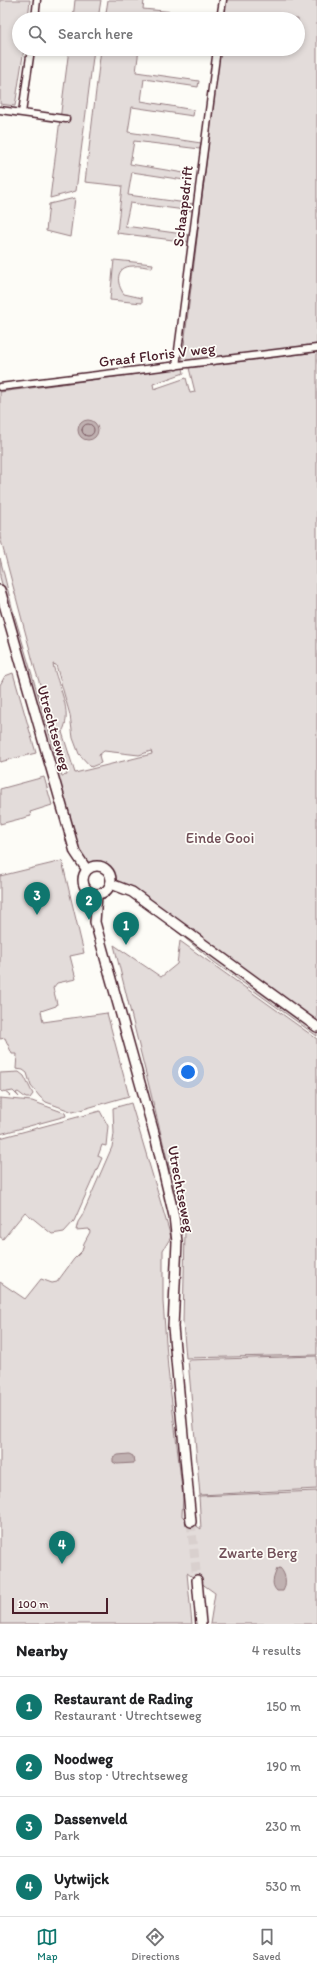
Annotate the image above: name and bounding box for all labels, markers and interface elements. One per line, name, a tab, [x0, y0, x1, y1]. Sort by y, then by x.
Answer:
search box	[12, 12, 305, 56]
icon: search	[26, 23, 48, 45]
text: Search here	[58, 25, 133, 43]
street label: Schaapsdrift	[169, 164, 197, 248]
street label: Graaf Floris V weg	[98, 339, 217, 371]
street label: Utrechtseweg	[33, 683, 75, 773]
park label: Einde Gooi	[186, 829, 254, 847]
pin: 3	[24, 882, 50, 915]
pin: 2	[76, 887, 102, 920]
pin: 1	[113, 912, 139, 945]
your location	[178, 1062, 198, 1082]
street label: Utrechtseweg	[164, 1144, 198, 1234]
pin: 4	[49, 1531, 75, 1564]
park label: Zwarte Berg	[219, 1544, 298, 1562]
scale bar	[12, 1596, 108, 1615]
text: 100 m	[18, 1598, 48, 1611]
text: Nearby	[16, 1640, 68, 1660]
text: 4 results	[252, 1643, 301, 1658]
text: Restaurant de Rading	[54, 1690, 193, 1708]
text: 1	[26, 1699, 32, 1714]
text: 150 m	[266, 1699, 301, 1714]
text: Restaurant · Utrechtseweg	[54, 1708, 202, 1723]
text: Noodweg	[54, 1750, 113, 1768]
text: 2	[26, 1759, 32, 1774]
text: 190 m	[266, 1759, 301, 1774]
text: Bus stop · Utrechtseweg	[54, 1768, 188, 1783]
text: Dassenveld	[54, 1810, 127, 1828]
text: 3	[25, 1819, 33, 1834]
text: 230 m	[265, 1819, 301, 1834]
text: Park	[54, 1828, 80, 1843]
text: Uytwijck	[54, 1870, 109, 1888]
text: 4	[25, 1879, 33, 1894]
text: 530 m	[265, 1879, 301, 1894]
text: Park	[54, 1888, 80, 1903]
tab: Map	[36, 1926, 58, 1963]
tab: Directions	[131, 1926, 180, 1963]
tab: Saved	[252, 1926, 281, 1963]

